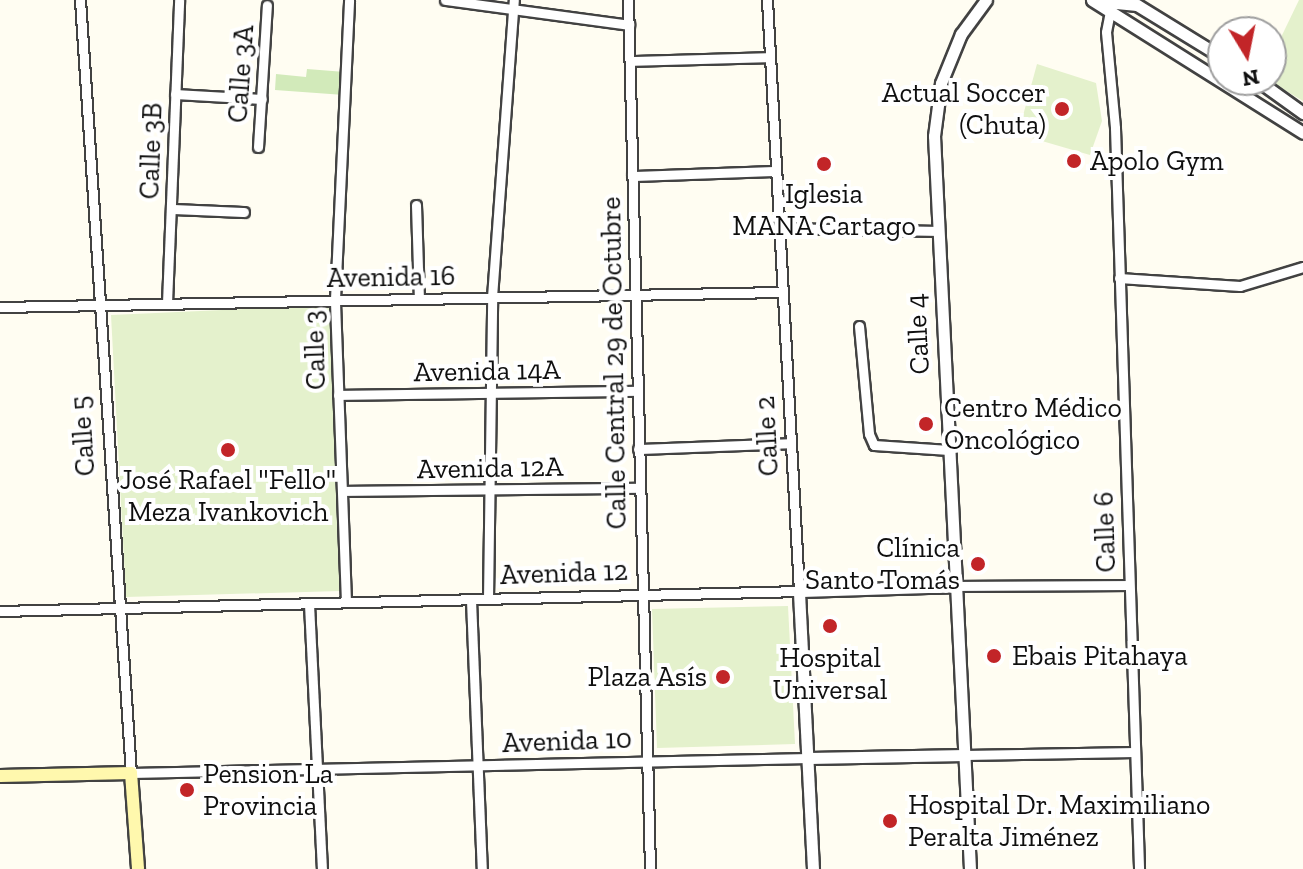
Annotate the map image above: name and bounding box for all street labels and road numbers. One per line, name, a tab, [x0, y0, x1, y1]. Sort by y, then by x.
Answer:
street label: Calle 3A	[221, 24, 261, 124]
street label: Calle 3B	[133, 102, 169, 200]
street label: Calle Central 29 de Octubre	[594, 196, 634, 530]
street label: Avenida 16	[326, 259, 456, 295]
street label: Calle 4	[899, 293, 937, 375]
street label: Calle 3	[297, 310, 333, 390]
street label: Avenida 14A	[413, 353, 561, 389]
street label: Calle 5	[63, 395, 103, 477]
street label: Calle 2	[748, 395, 786, 477]
street label: Avenida 12A	[417, 450, 563, 486]
street label: Calle 6	[1087, 491, 1123, 573]
street label: Avenida 12	[499, 554, 629, 592]
street label: Avenida 10	[502, 722, 632, 760]

